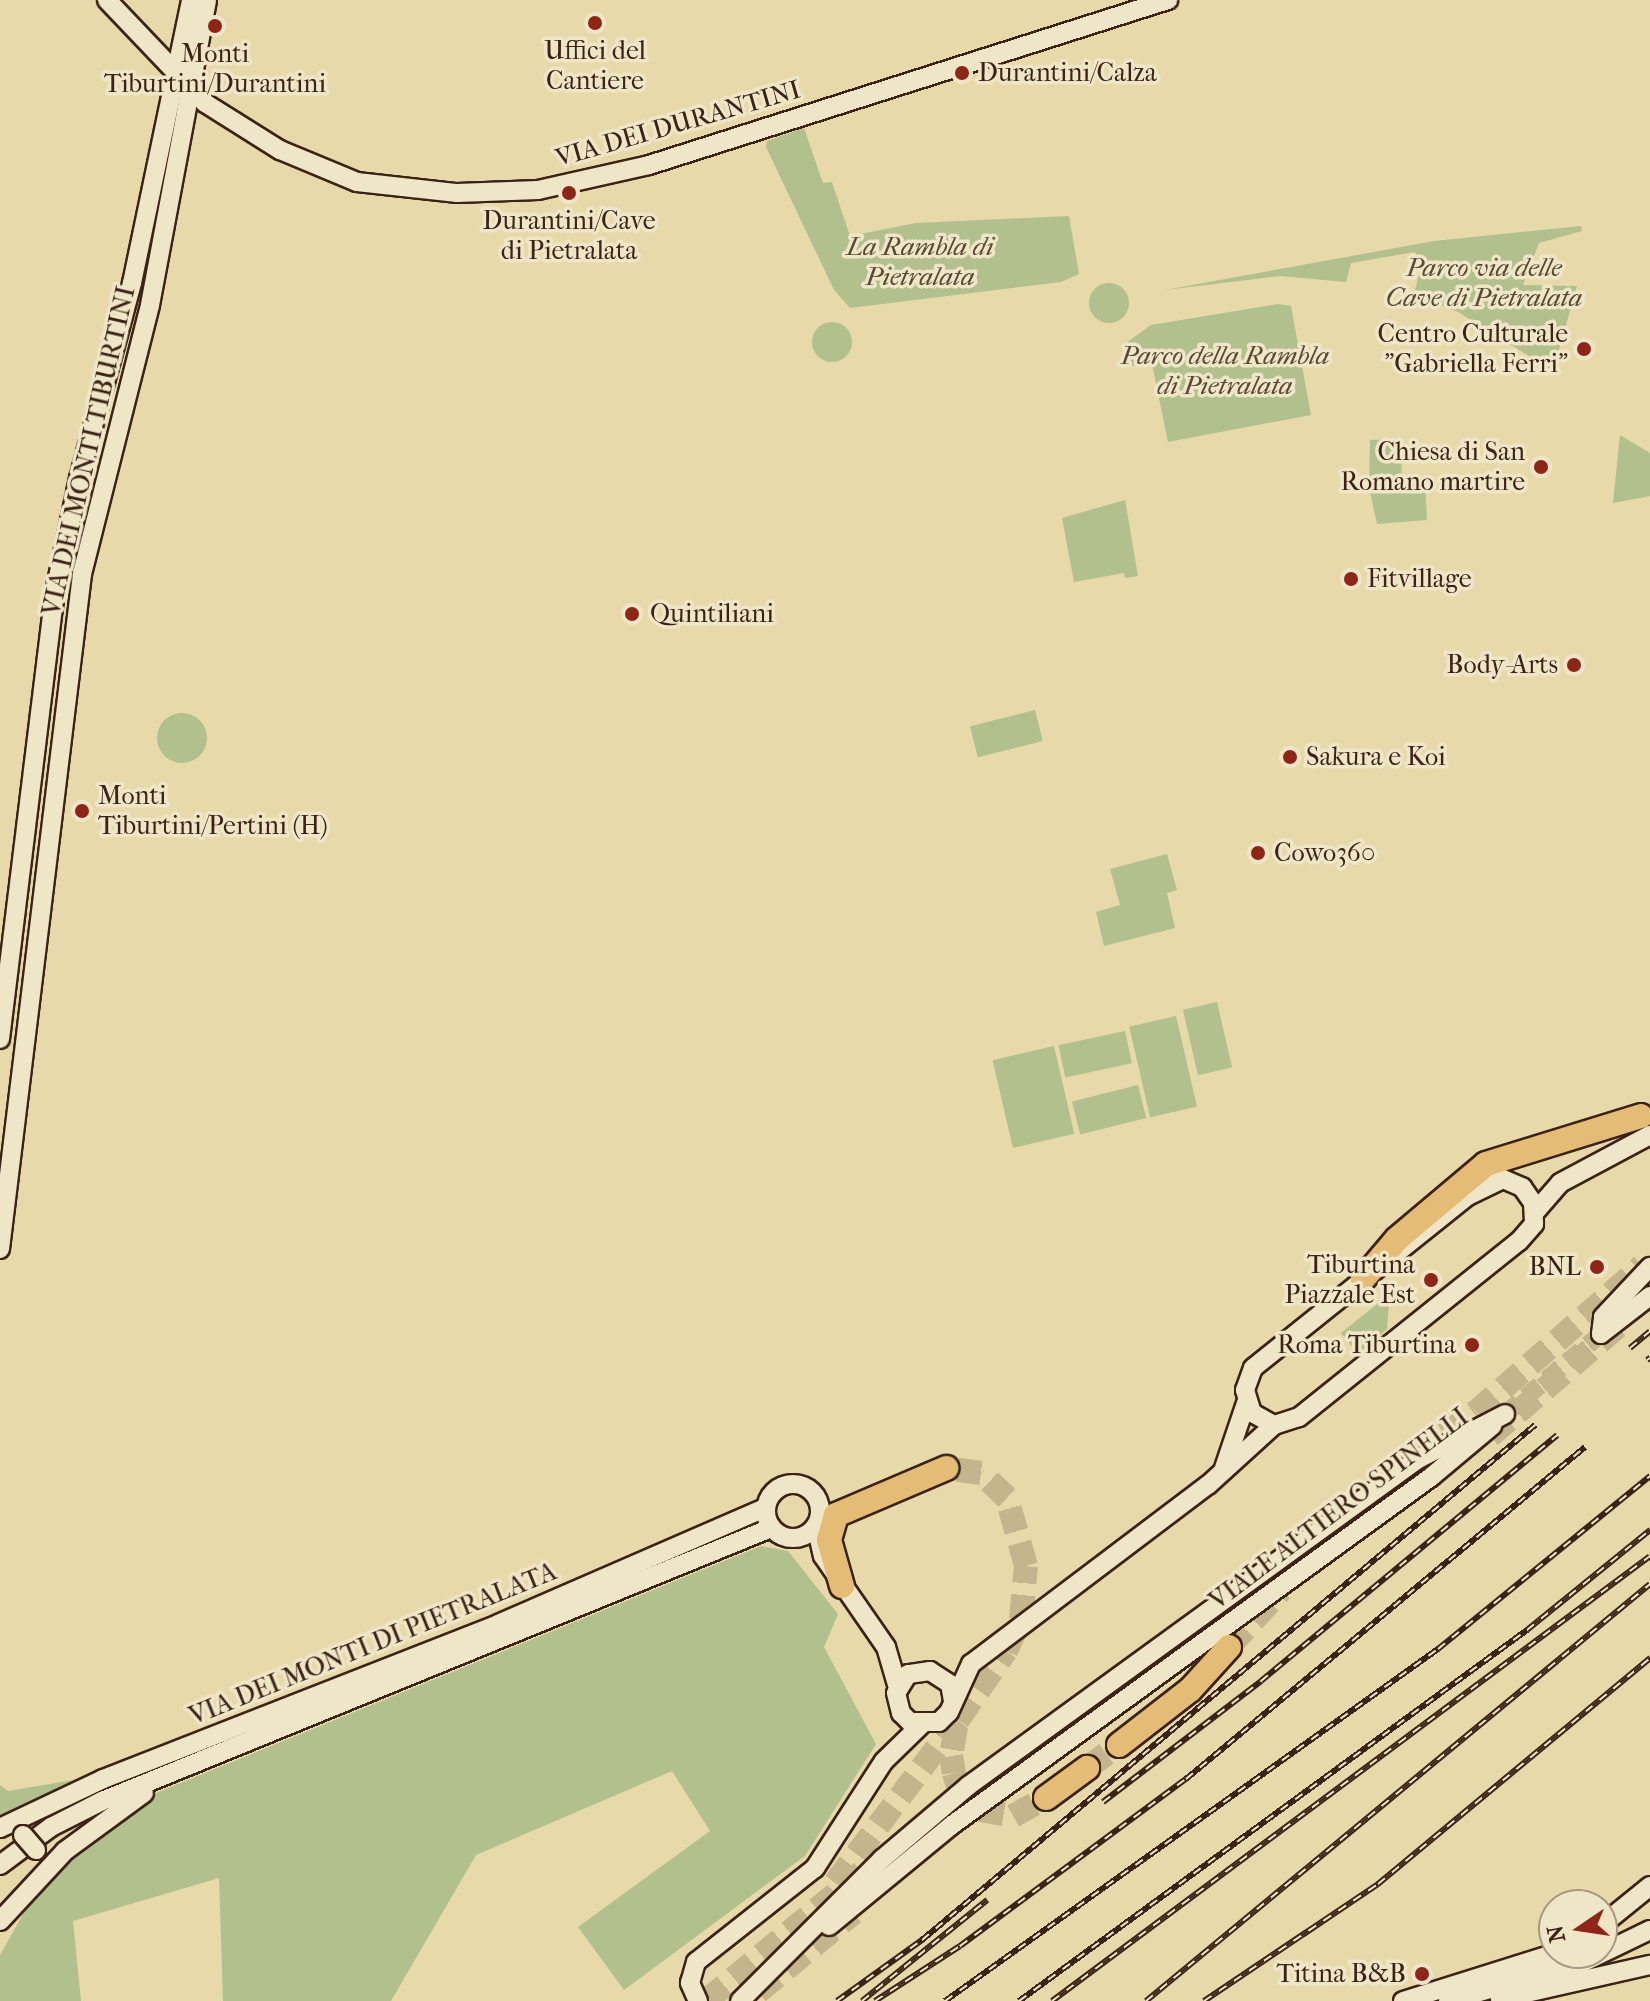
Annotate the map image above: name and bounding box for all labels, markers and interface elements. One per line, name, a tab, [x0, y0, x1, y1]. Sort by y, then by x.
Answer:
marker: Uffici del Cantiere	[586, 14, 604, 32]
marker: Monti Tiburtini/Durantini	[206, 17, 224, 35]
place label: Uffici del Cantiere	[544, 35, 646, 96]
place label: Monti Tiburtini/Durantini	[104, 38, 326, 100]
place label: Durantini/Calza	[978, 57, 1157, 89]
marker: Durantini/Calza	[953, 64, 971, 82]
street label: VIA DEI DURANTINI	[552, 74, 804, 174]
marker: Durantini/Cave di Pietralata	[560, 184, 578, 202]
place label: Durantini/Cave di Pietralata	[482, 205, 656, 266]
park label: La Rambla di Pietralata	[847, 231, 993, 292]
park label: Parco via delle Cave di Pietralata	[1386, 252, 1582, 314]
street label: VIA DEI MONTI TIBURTINI	[36, 283, 142, 619]
place label: Centro Culturale "Gabriella Ferri"	[1378, 318, 1568, 380]
park label: Parco della Rambla di Pietralata	[1121, 340, 1329, 402]
marker: Centro Culturale "Gabriella Ferri"	[1575, 340, 1593, 358]
place label: Chiesa di San Romano martire	[1340, 436, 1525, 498]
marker: Chiesa di San Romano martire	[1532, 458, 1550, 476]
place label: Fitvillage	[1367, 563, 1472, 595]
marker: Fitvillage	[1342, 570, 1360, 588]
place label: Quintiliani	[650, 598, 774, 630]
marker: Quintiliani	[621, 603, 643, 625]
place label: Body-Arts	[1447, 649, 1558, 681]
marker: Body-Arts	[1565, 656, 1583, 674]
place label: Sakura e Koi	[1306, 741, 1446, 773]
marker: Sakura e Koi	[1281, 748, 1299, 766]
place label: Monti Tiburtini/Pertini (H)	[98, 780, 328, 842]
marker: Monti Tiburtini/Pertini (H)	[73, 802, 91, 820]
place label: Cowo360	[1274, 837, 1375, 869]
marker: Cowo360	[1249, 844, 1267, 862]
place label: Tiburtina Piazzale Est	[1284, 1249, 1415, 1310]
place label: BNL	[1529, 1251, 1581, 1283]
marker: BNL	[1588, 1258, 1606, 1276]
marker: Tiburtina Piazzale Est	[1422, 1271, 1440, 1289]
place label: Roma Tiburtina	[1277, 1329, 1456, 1361]
marker: Roma Tiburtina	[1463, 1336, 1481, 1354]
street label: VIALE ALTIERO SPINELLI	[1203, 1401, 1475, 1617]
street label: VIA DEI MONTI DI PIETRALATA	[185, 1556, 561, 1732]
north arrow	[1538, 1889, 1618, 1969]
text: N	[1542, 1923, 1571, 1945]
place label: Titina B&B	[1277, 1958, 1406, 1990]
marker: Titina B&B	[1413, 1965, 1431, 1983]

